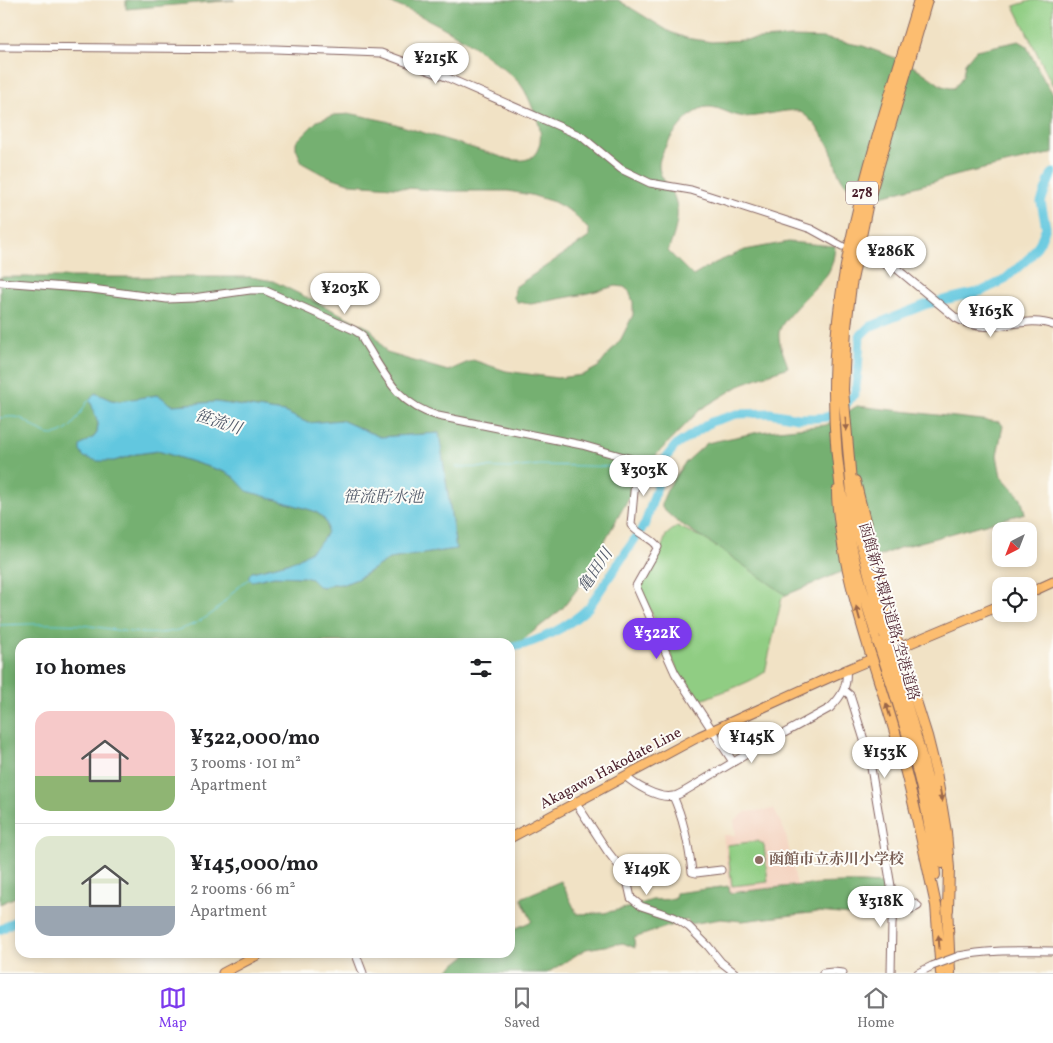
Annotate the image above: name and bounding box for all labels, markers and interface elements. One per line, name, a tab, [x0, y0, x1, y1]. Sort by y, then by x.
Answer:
pin: ¥215K	[401, 42, 471, 85]
text: ¥215K	[414, 48, 458, 70]
road number: 278	[846, 182, 878, 204]
pin: ¥286K	[856, 236, 926, 278]
text: ¥286K	[867, 241, 915, 263]
pin: ¥203K	[310, 272, 380, 315]
text: ¥203K	[321, 278, 369, 300]
pin: ¥163K	[956, 296, 1026, 338]
text: ¥163K	[969, 301, 1013, 323]
water label: 笹流川	[192, 405, 246, 441]
one-way arrow	[842, 416, 850, 432]
pin: ¥303K	[609, 454, 679, 497]
text: ¥303K	[620, 460, 668, 482]
water label: 笹流貯水池	[343, 487, 425, 509]
street label: 函館新外環状道路;空港道路	[853, 521, 923, 703]
north arrow	[992, 522, 1038, 568]
map controls	[992, 522, 1037, 622]
water label: 亀田川	[573, 543, 620, 597]
button: locate	[992, 577, 1037, 622]
one-way arrow	[853, 605, 861, 620]
pin: ¥322K	[622, 618, 692, 660]
text: ¥322K	[634, 623, 680, 645]
text: 10 homes	[35, 654, 126, 683]
icon: filters	[467, 654, 495, 682]
one-way arrow	[884, 702, 892, 717]
pin: ¥145K	[717, 722, 787, 764]
street label: Akagawa Hakodate Line	[537, 723, 685, 815]
text: ¥322,000/mo	[190, 724, 320, 753]
text: ¥145K	[729, 727, 775, 749]
icon: home	[75, 731, 135, 791]
pin: ¥153K	[850, 736, 920, 779]
text: ¥153K	[863, 742, 907, 764]
text: 3 rooms · 101 m²	[190, 753, 301, 775]
text: Apartment	[190, 775, 267, 797]
one-way arrow	[937, 788, 945, 804]
text: ¥145,000/mo	[190, 850, 318, 879]
place label: 函館市立赤川小学校	[769, 850, 904, 871]
pin: ¥149K	[612, 854, 682, 896]
marker: 函館市立赤川小学校	[753, 854, 765, 866]
icon: home	[75, 856, 135, 916]
text: ¥149K	[624, 859, 670, 881]
text: 2 rooms · 66 m²	[190, 879, 296, 901]
pin: ¥318K	[846, 886, 916, 928]
text: ¥318K	[858, 891, 904, 913]
text: Apartment	[190, 901, 267, 923]
one-way arrow	[935, 933, 943, 949]
tab: Map	[159, 984, 187, 1033]
tab: Saved	[504, 984, 540, 1033]
tab: Home	[857, 984, 894, 1033]

